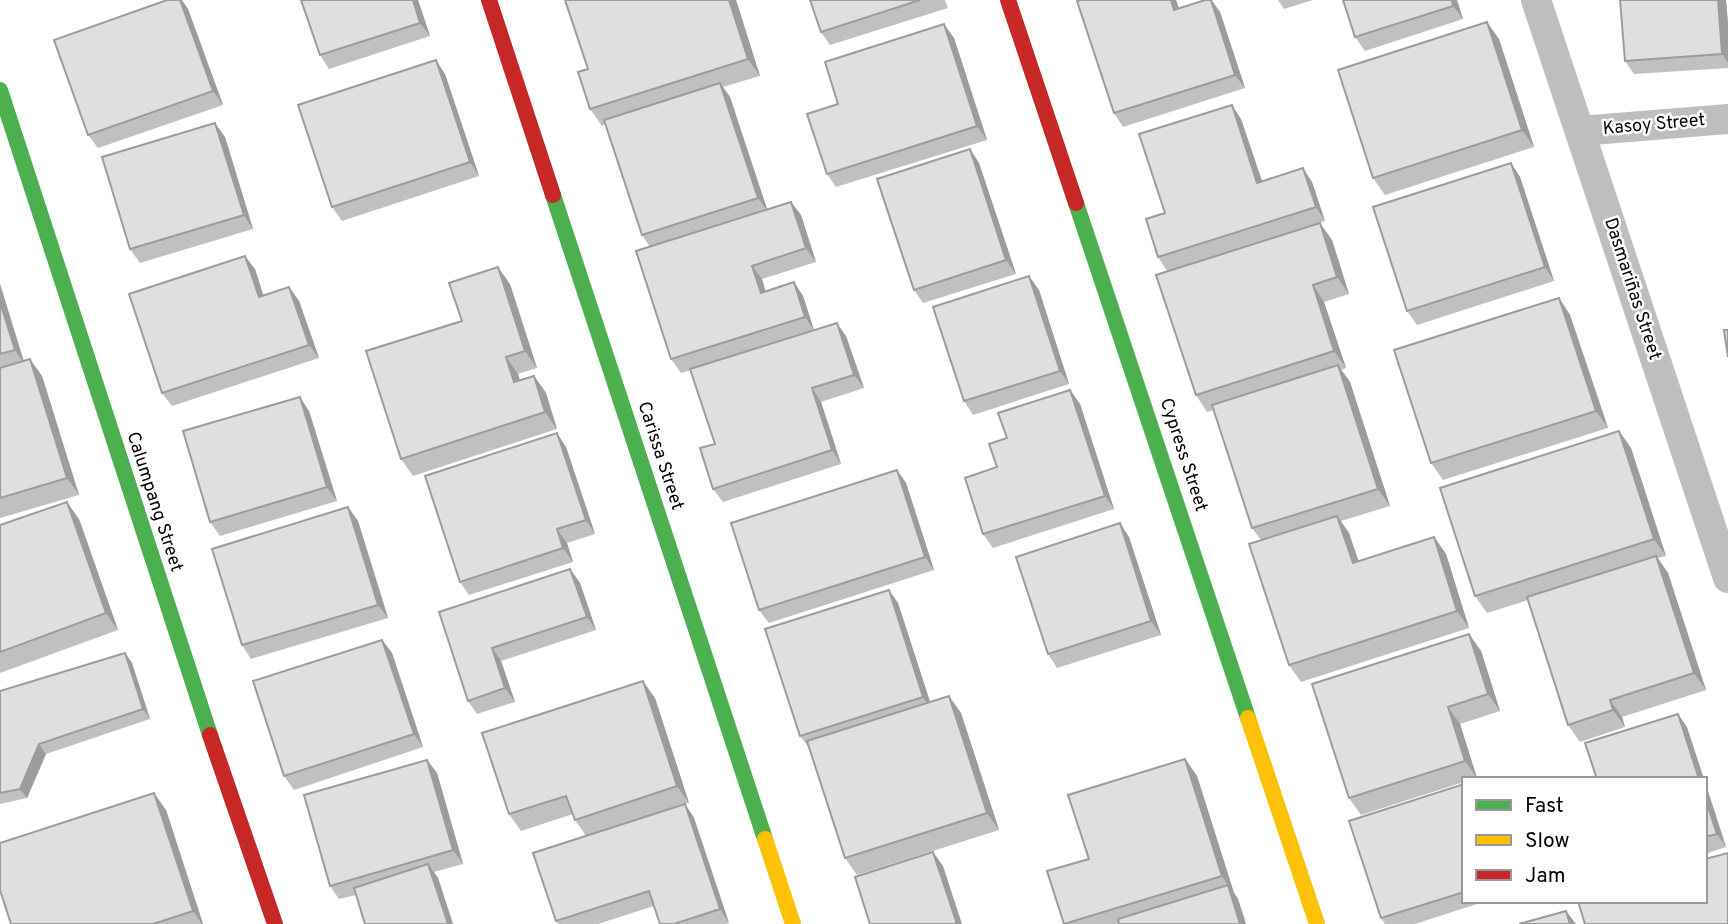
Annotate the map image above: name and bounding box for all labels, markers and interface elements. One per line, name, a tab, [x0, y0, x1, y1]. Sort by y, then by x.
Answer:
street label: Kasoy Street	[1602, 109, 1706, 141]
street label: Dasmariñas Street	[1598, 215, 1666, 363]
street label: Cypress Street	[1154, 395, 1212, 515]
street label: Carissa Street	[632, 399, 688, 513]
street label: Calumpang Street	[120, 429, 188, 575]
legend	[1462, 777, 1707, 903]
text: Fast	[1525, 793, 1564, 820]
text: Slow	[1525, 828, 1570, 855]
text: Jam	[1525, 863, 1566, 890]

